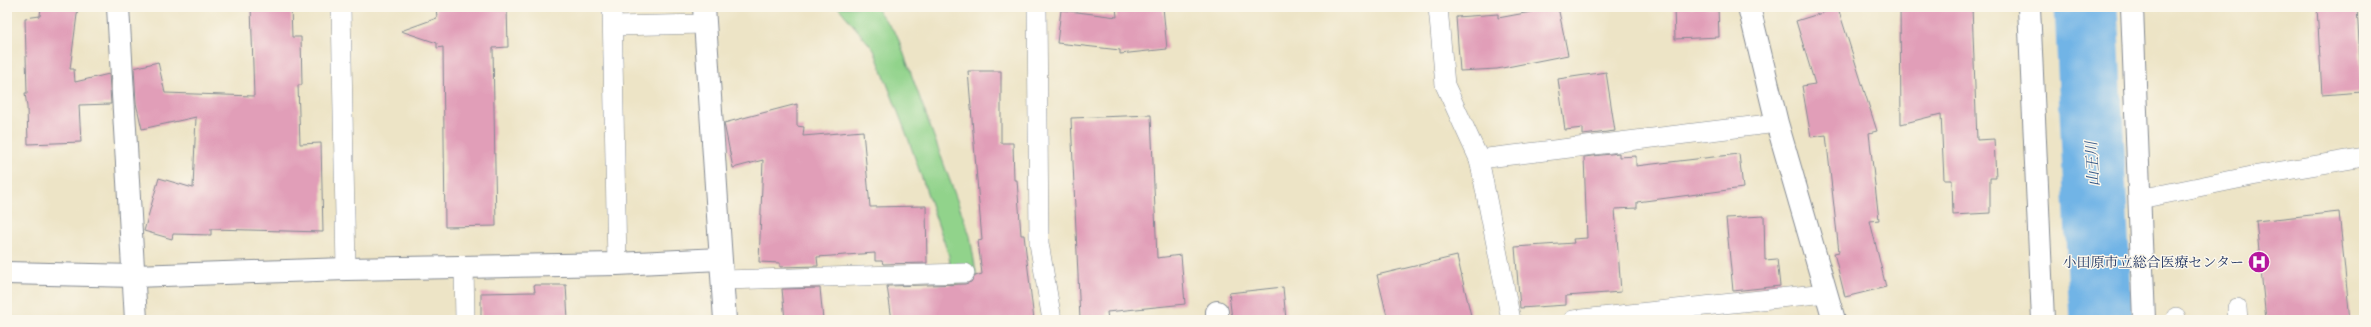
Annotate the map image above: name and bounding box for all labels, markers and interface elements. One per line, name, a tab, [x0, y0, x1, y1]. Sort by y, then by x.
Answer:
water label: 山王川	[2082, 139, 2104, 187]
hospital icon: 小田原市立総合医療センター	[2246, 249, 2272, 275]
place label: 小田原市立総合医療センター	[2063, 254, 2244, 271]

